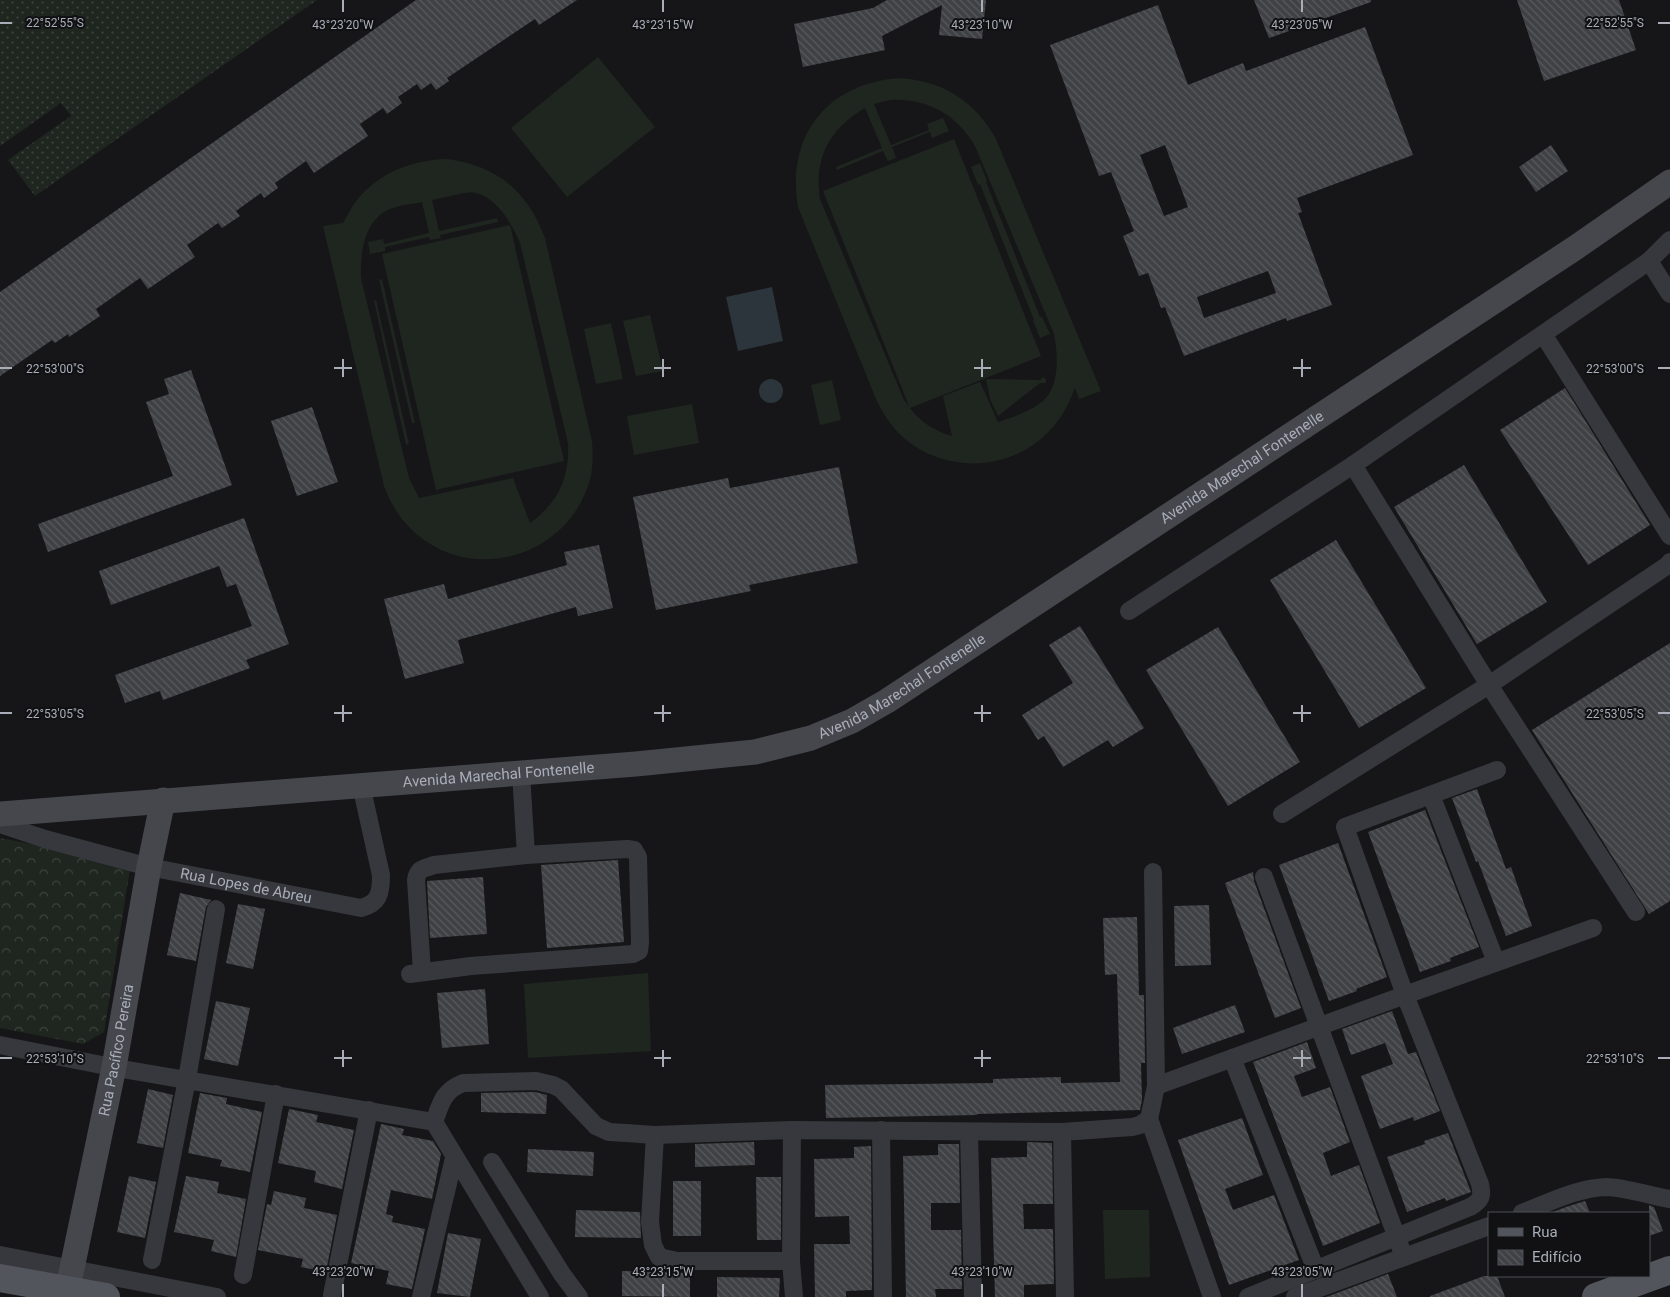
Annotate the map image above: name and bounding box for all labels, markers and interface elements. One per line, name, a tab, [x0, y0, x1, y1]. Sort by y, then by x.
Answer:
text: 22°52'55"S	[26, 16, 84, 30]
text: 22°52'55"S	[1586, 16, 1644, 30]
text: 43°23'20"W	[312, 18, 374, 32]
text: 43°23'15"W	[632, 18, 694, 32]
text: 43°23'10"W	[951, 18, 1013, 32]
text: 43°23'05"W	[1271, 18, 1333, 32]
text: 22°53'00"S	[26, 362, 84, 376]
text: 22°53'00"S	[1586, 362, 1644, 376]
street label: Avenida Marechal Fontenelle	[1157, 407, 1327, 528]
street label: Avenida Marechal Fontenelle	[815, 630, 989, 743]
text: 22°53'05"S	[26, 707, 84, 721]
text: 22°53'05"S	[1586, 707, 1644, 721]
street label: Avenida Marechal Fontenelle	[402, 758, 595, 791]
street label: Rua Lopes de Abreu	[179, 864, 313, 907]
street label: Rua Pacífico Pereira	[95, 983, 137, 1118]
text: 22°53'10"S	[26, 1052, 84, 1066]
text: 22°53'10"S	[1586, 1052, 1644, 1066]
legend	[1488, 1212, 1650, 1277]
text: Rua	[1532, 1223, 1558, 1241]
text: Edifício	[1532, 1248, 1581, 1266]
text: 43°23'20"W	[312, 1265, 374, 1279]
text: 43°23'15"W	[632, 1265, 694, 1279]
text: 43°23'10"W	[951, 1265, 1013, 1279]
text: 43°23'05"W	[1271, 1265, 1333, 1279]

